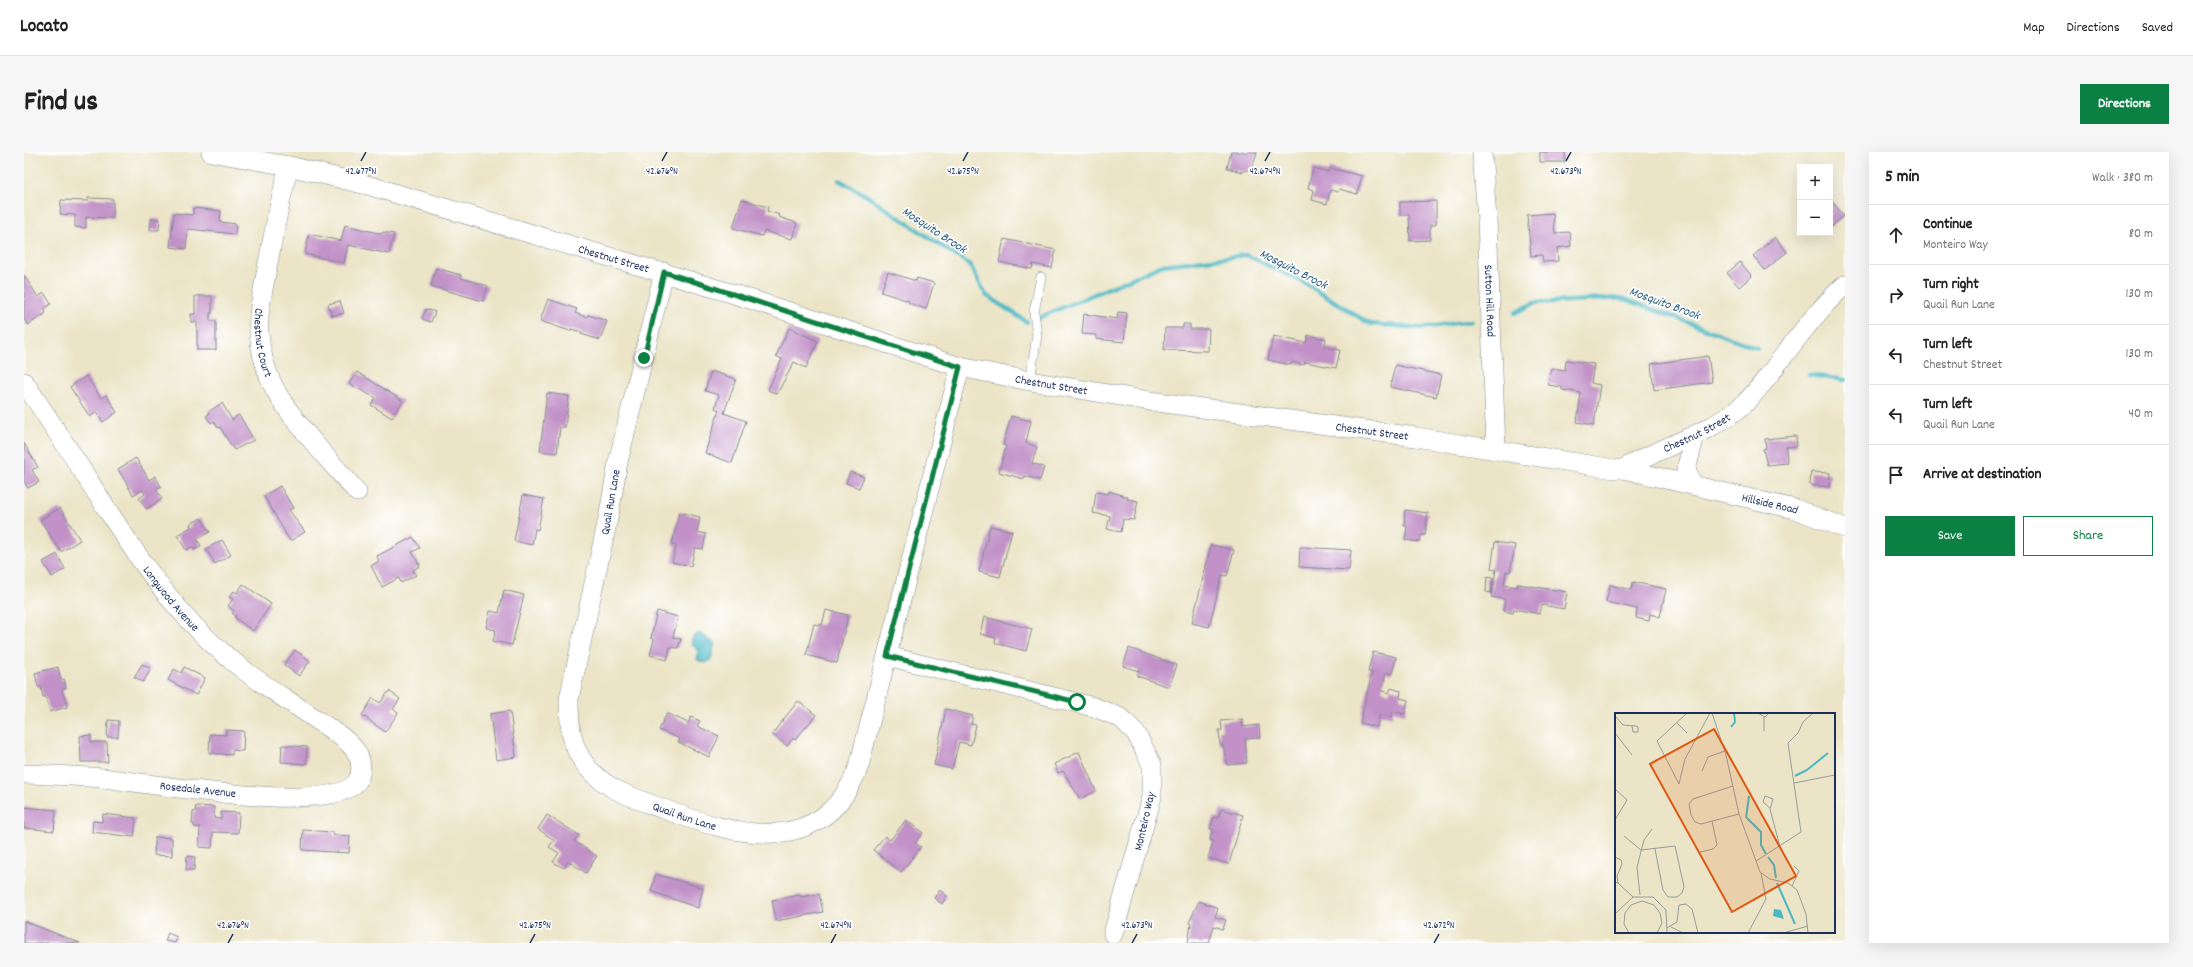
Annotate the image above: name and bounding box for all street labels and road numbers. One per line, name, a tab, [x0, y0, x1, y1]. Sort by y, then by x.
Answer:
street label: Chestnut Street	[576, 241, 651, 278]
street label: Sutton Hill Road	[1479, 264, 1499, 337]
street label: Chestnut Court	[249, 307, 276, 380]
street label: Chestnut Street	[1013, 371, 1089, 401]
street label: Chestnut Street	[1661, 410, 1735, 458]
street label: Chestnut Street	[1334, 419, 1410, 446]
street label: Quail Run Lane	[597, 468, 626, 536]
street label: Hillside Road	[1740, 490, 1800, 519]
street label: Longwood Avenue	[138, 563, 202, 636]
street label: Rosedale Avenue	[159, 778, 237, 803]
street label: Monteiro Way	[1130, 789, 1161, 852]
street label: Quail Run Lane	[650, 799, 718, 836]

